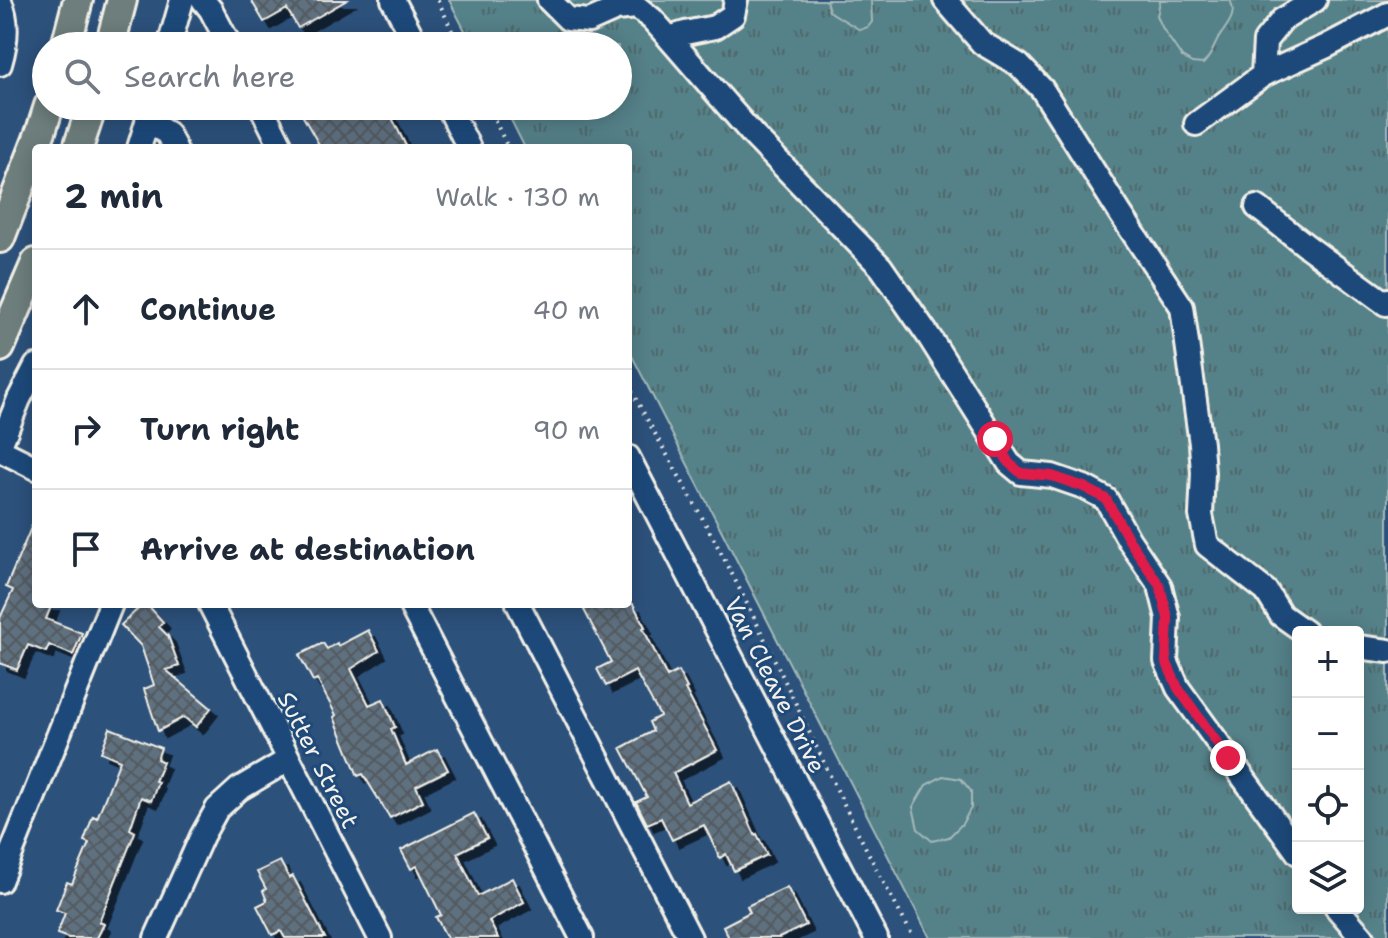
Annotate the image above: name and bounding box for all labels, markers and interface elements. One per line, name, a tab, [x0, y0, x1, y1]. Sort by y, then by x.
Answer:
search box	[32, 32, 632, 120]
icon: search	[60, 54, 104, 98]
text: Search here	[124, 56, 295, 97]
text: 2 min	[64, 173, 163, 219]
text: Walk · 130 m	[435, 179, 600, 214]
icon: ahead	[64, 287, 108, 331]
text: Continue	[140, 289, 276, 330]
text: 40 m	[533, 292, 600, 327]
icon: right	[64, 407, 108, 451]
text: Turn right	[140, 409, 299, 450]
text: 90 m	[533, 412, 600, 447]
route start	[977, 421, 1013, 457]
icon: arrive	[64, 527, 108, 571]
text: Arrive at destination	[140, 529, 475, 570]
street label: Van Cleave Drive	[717, 591, 833, 779]
map controls	[1292, 626, 1364, 914]
button: +	[1292, 626, 1364, 698]
street label: Sutter Street	[270, 686, 366, 834]
button: −	[1292, 698, 1364, 770]
route end	[1210, 740, 1246, 776]
button: locate	[1292, 770, 1364, 842]
button: layers	[1292, 842, 1364, 914]

